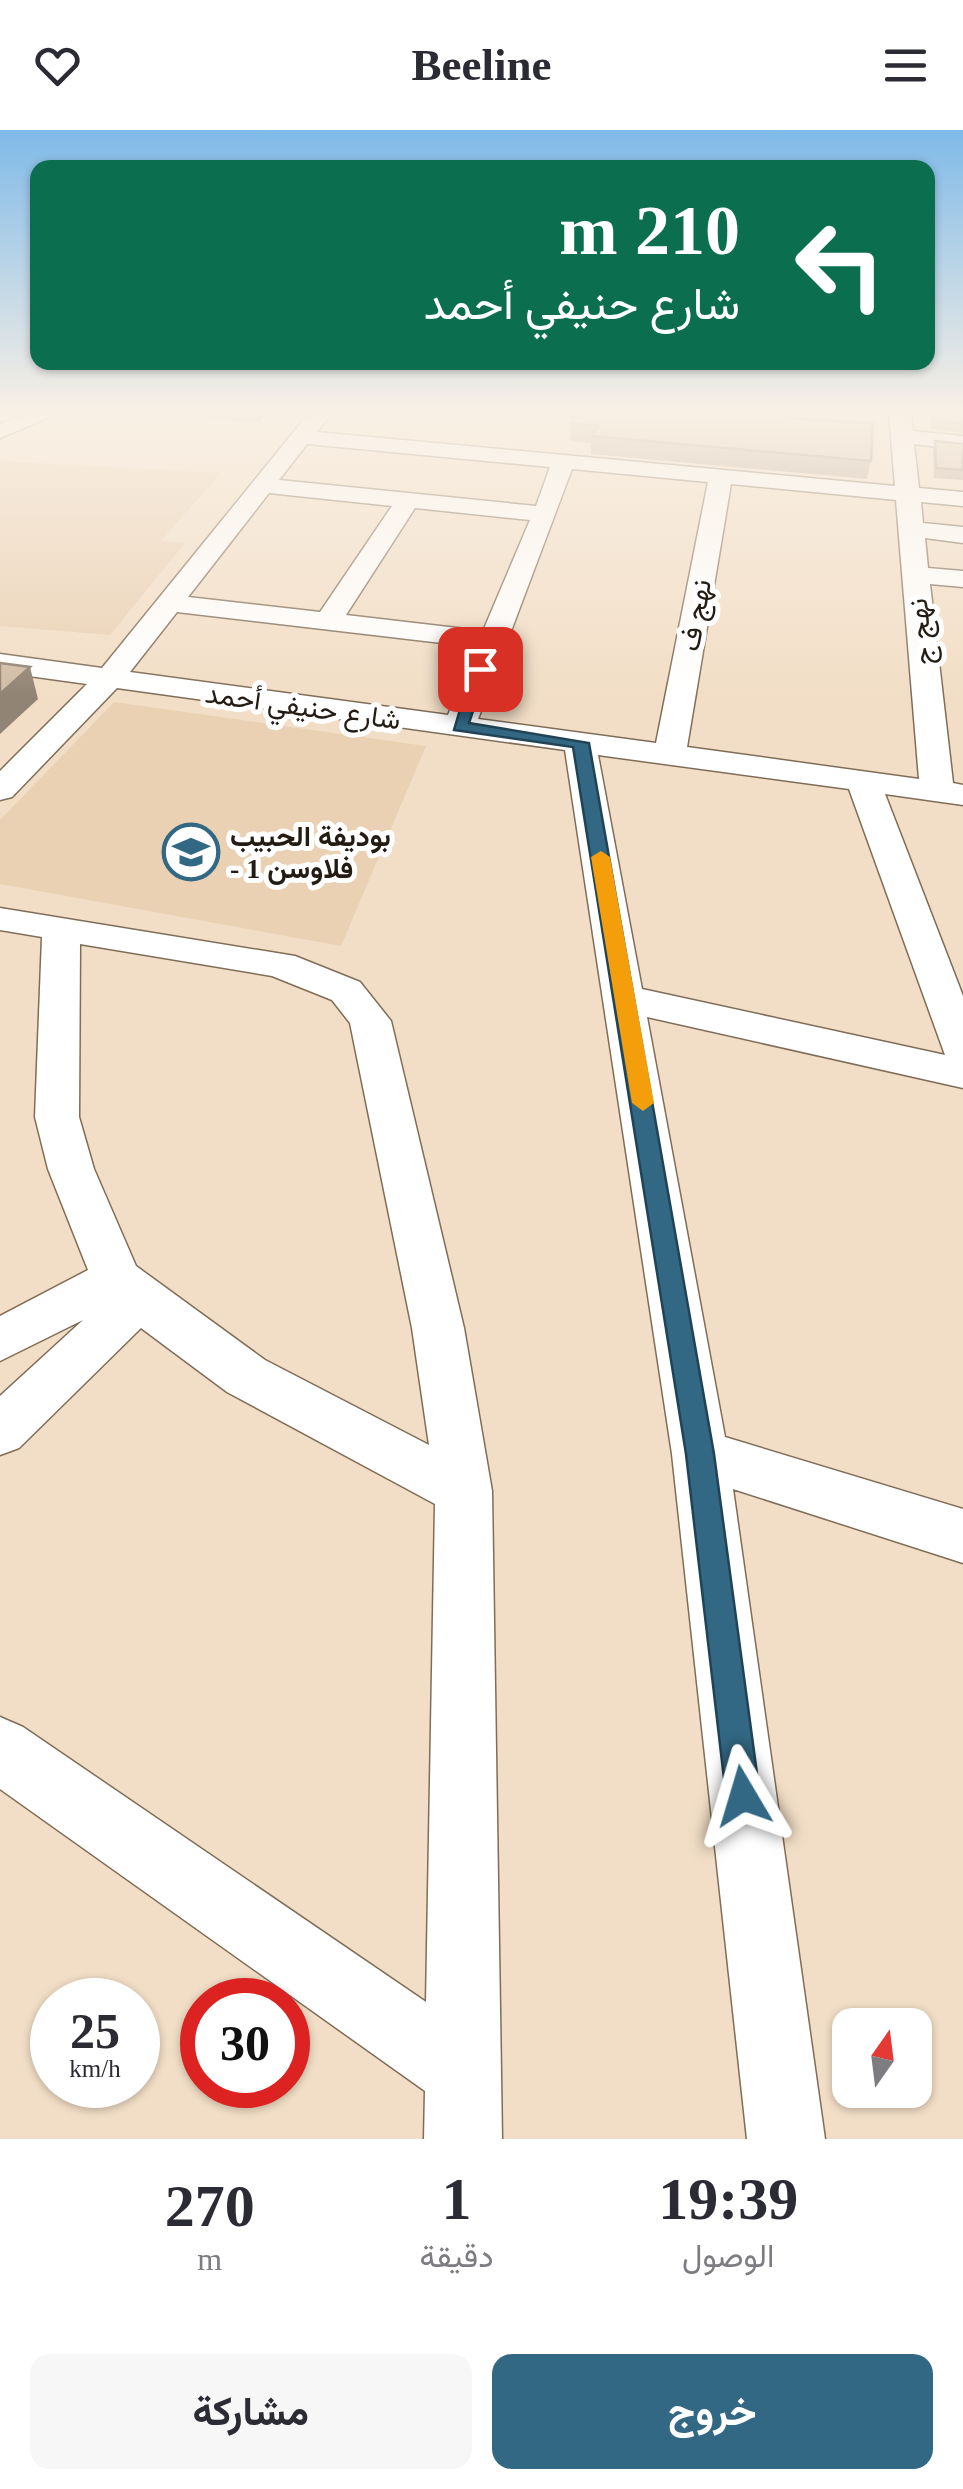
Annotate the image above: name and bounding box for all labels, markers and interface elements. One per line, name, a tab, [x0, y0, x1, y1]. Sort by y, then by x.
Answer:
icon: heart	[30, 38, 85, 93]
icon: menu	[878, 38, 933, 93]
text: Beeline	[412, 40, 551, 90]
text: 210 m	[559, 192, 740, 269]
icon: left	[775, 200, 905, 330]
text: شارع حنيفي أحمد	[423, 279, 740, 329]
street label: نهج ف	[674, 577, 721, 654]
street label: نهج ج	[902, 597, 943, 667]
pin	[438, 627, 523, 712]
icon: arrive	[453, 642, 508, 697]
street label: شارع حنيفي أحمد	[202, 677, 403, 742]
place label: بوديفة الحبيب - فلاوسن 1	[230, 821, 391, 886]
school or university icon: بوديفة الحبيب - فلاوسن 1	[161, 822, 221, 882]
position arrow	[691, 1744, 795, 1848]
speed limit sign: 30	[180, 1978, 310, 2108]
text: 25	[70, 2003, 120, 2059]
north arrow	[832, 2008, 932, 2108]
map controls	[832, 2008, 932, 2108]
text: km/h	[69, 2055, 121, 2082]
text: 1	[442, 2166, 472, 2232]
text: 19:39	[658, 2166, 798, 2232]
text: 270	[165, 2173, 255, 2239]
text: دقيقة	[419, 2238, 494, 2274]
text: الوصول	[682, 2238, 774, 2274]
text: m	[197, 2241, 222, 2277]
button: مشاركة	[30, 2354, 472, 2469]
button: خروج	[492, 2354, 933, 2469]

